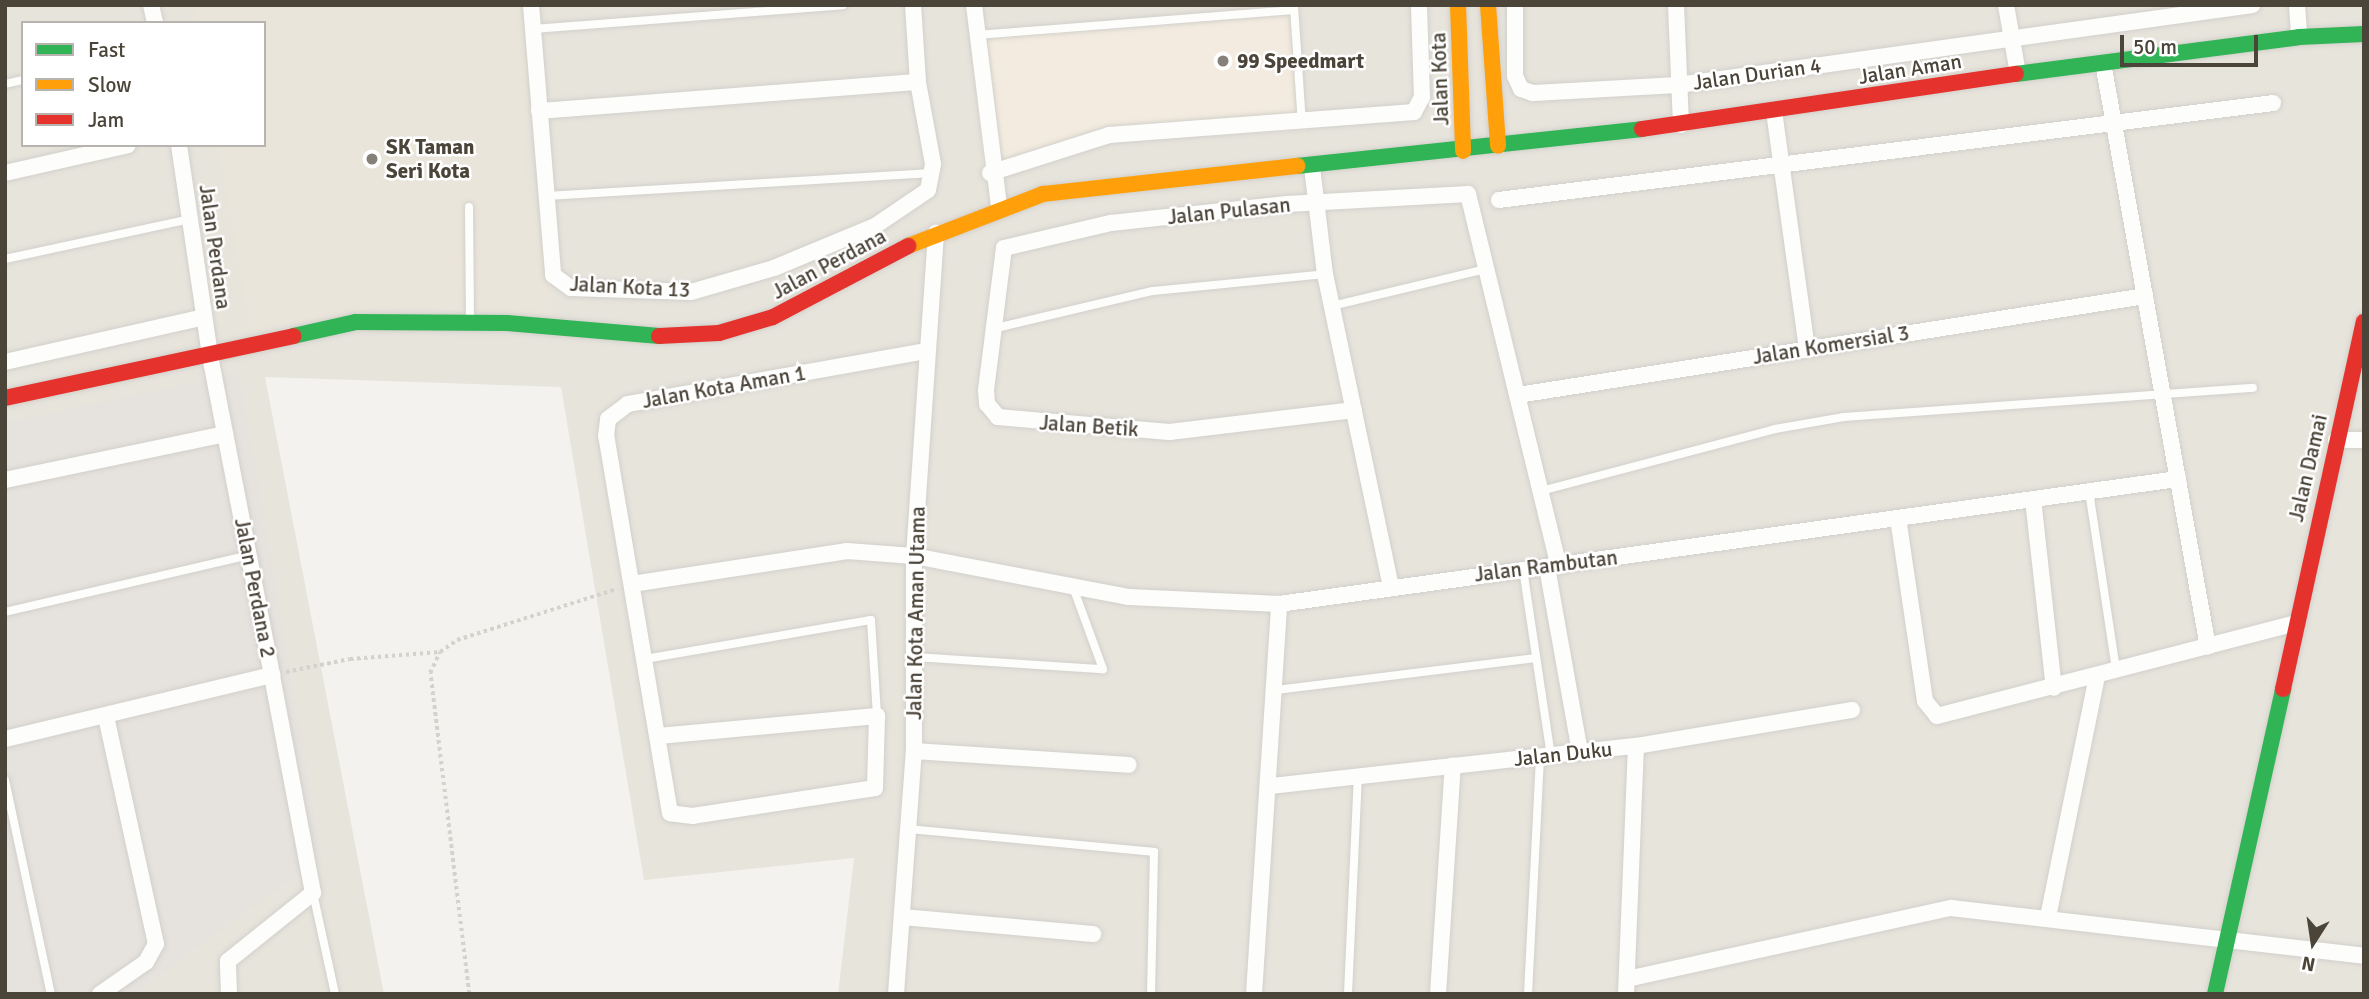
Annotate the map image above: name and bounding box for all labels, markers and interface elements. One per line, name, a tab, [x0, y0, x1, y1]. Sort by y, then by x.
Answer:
legend	[21, 21, 266, 147]
scale bar	[2124, 21, 2262, 65]
street label: Jalan Kota	[1426, 32, 1454, 126]
text: 50 m	[2133, 34, 2177, 60]
text: Fast	[88, 37, 125, 63]
place label: 99 Speedmart	[1237, 48, 1364, 74]
street label: Jalan Aman	[1857, 48, 1963, 90]
marker: 99 Speedmart	[1215, 53, 1231, 69]
street label: Jalan Durian 4	[1691, 53, 1823, 95]
text: Slow	[88, 72, 132, 98]
text: Jam	[88, 107, 124, 133]
place label: SK Taman Seri Kota	[386, 134, 475, 184]
marker: SK Taman Seri Kota	[364, 151, 380, 167]
street label: Jalan Perdana	[194, 183, 236, 311]
street label: Jalan Pulasan	[1166, 192, 1292, 230]
street label: Jalan Perdana	[768, 223, 890, 305]
street label: Jalan Kota 13	[569, 271, 691, 303]
street label: Jalan Komersial 3	[1751, 320, 1911, 370]
street label: Jalan Kota Aman 1	[640, 360, 808, 414]
street label: Jalan Betik	[1039, 410, 1139, 442]
street label: Jalan Damai	[2283, 412, 2333, 524]
street label: Jalan Kota Aman Utama	[902, 506, 930, 720]
street label: Jalan Perdana 2	[229, 516, 281, 660]
street label: Jalan Rambutan	[1473, 545, 1619, 587]
street label: Jalan Duku	[1512, 736, 1614, 772]
north arrow	[2278, 908, 2348, 978]
text: N	[2300, 950, 2318, 977]

